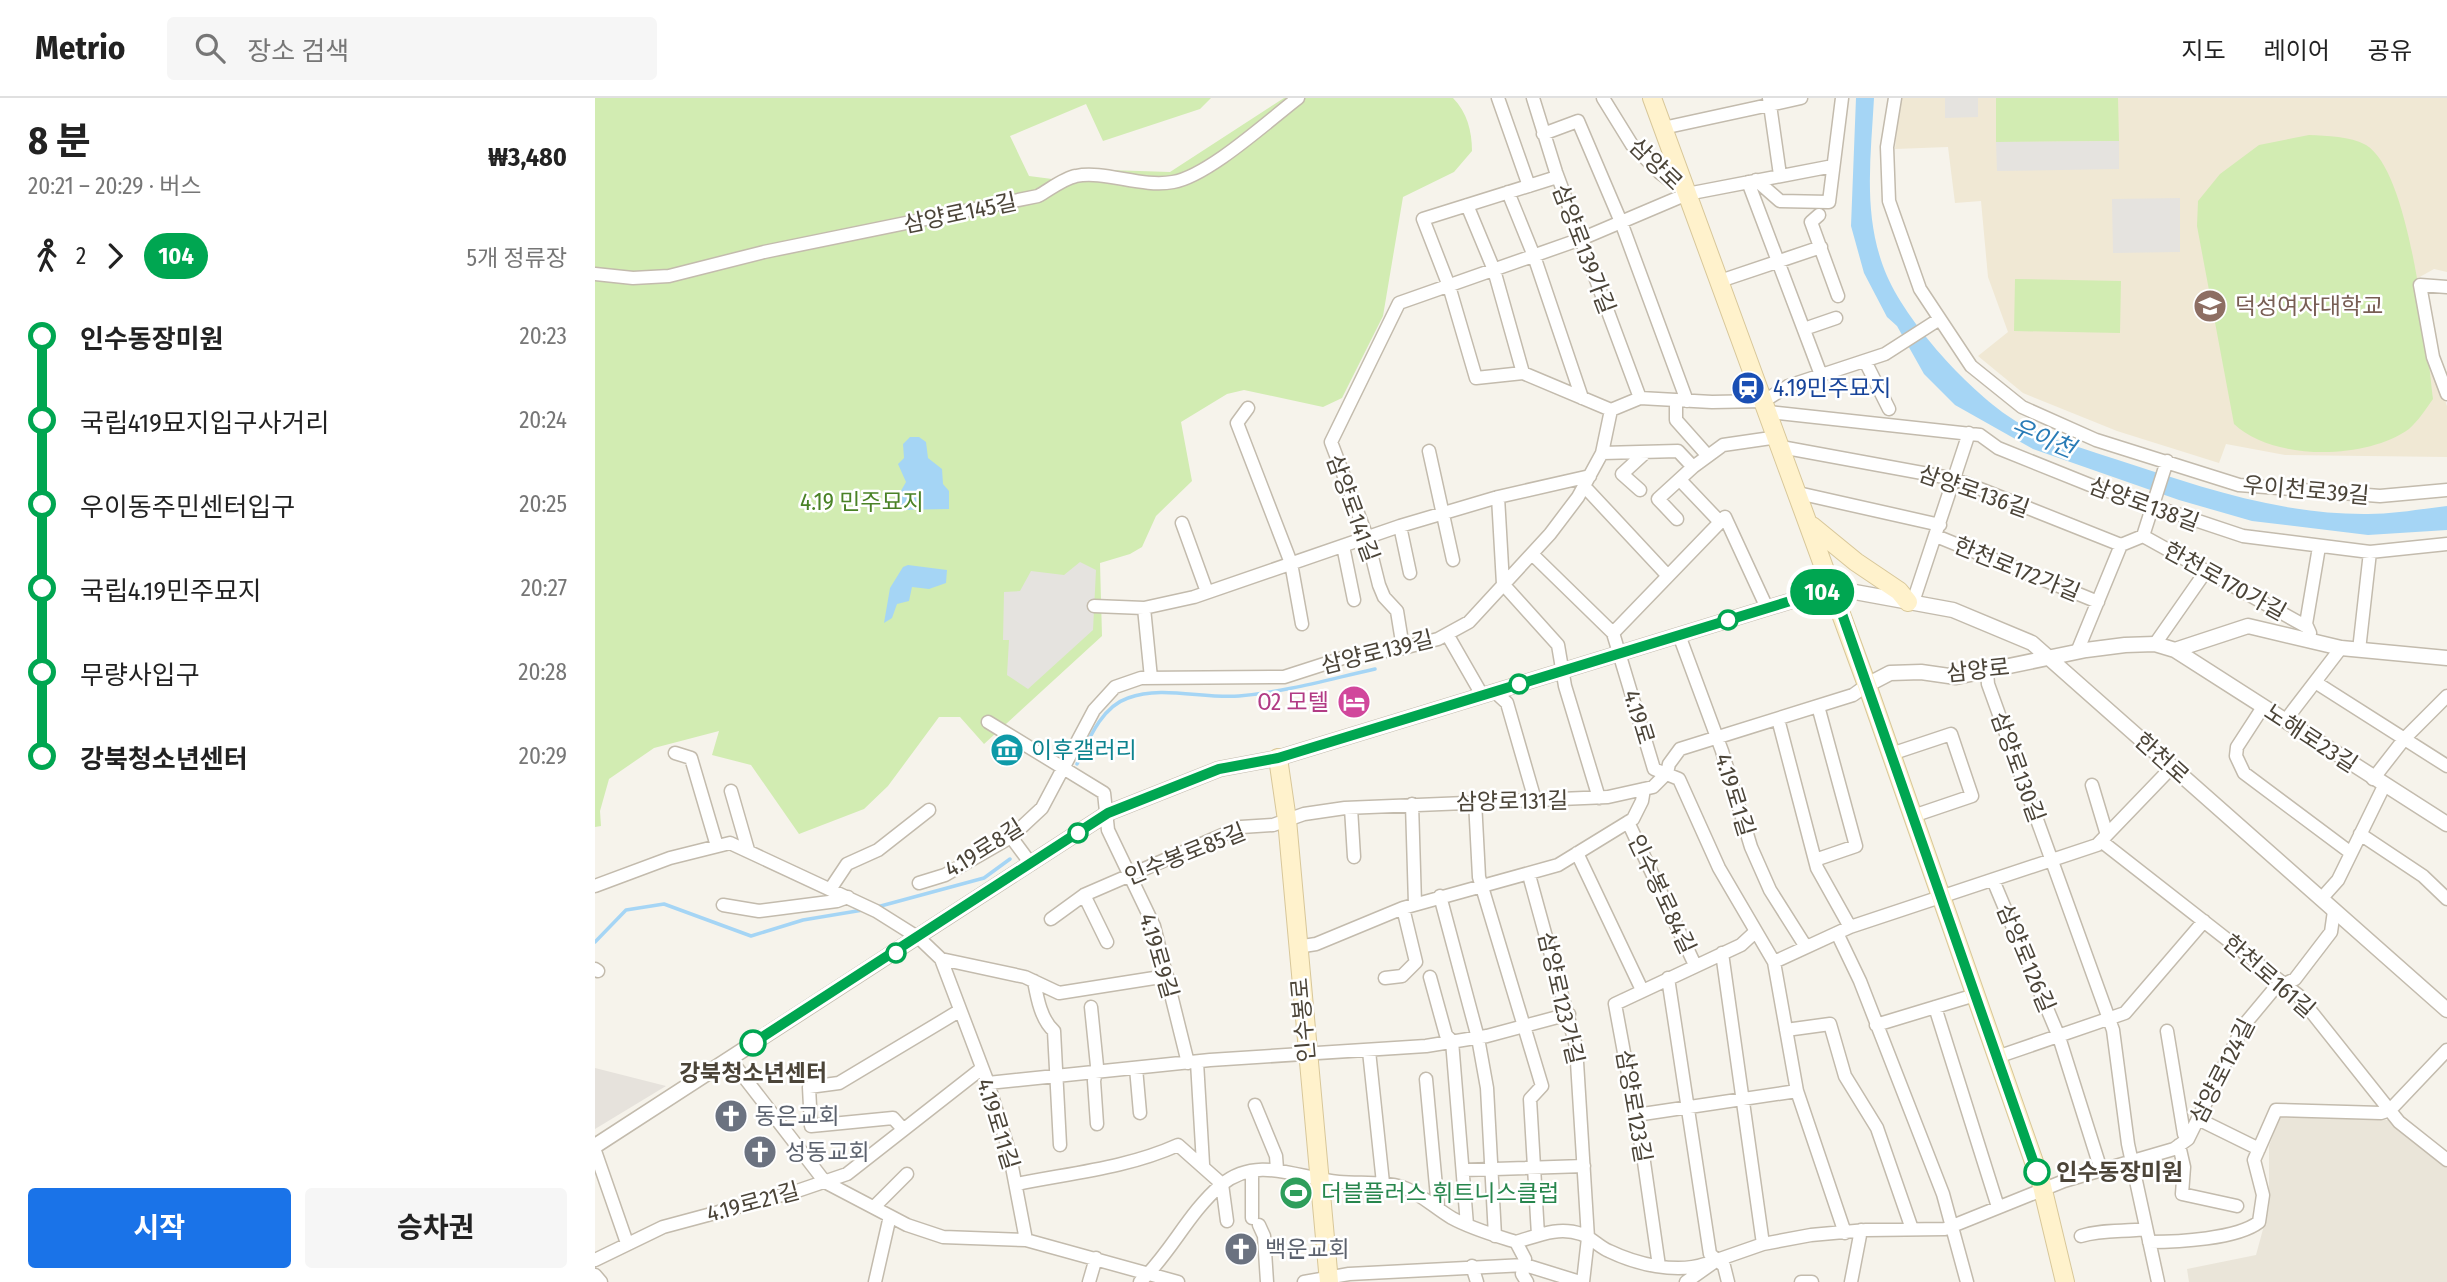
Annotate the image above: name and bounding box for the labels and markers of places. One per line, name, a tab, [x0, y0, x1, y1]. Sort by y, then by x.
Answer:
school or university icon: 덕성여자대학교	[2191, 287, 2229, 325]
place label: 덕성여자대학교	[2235, 292, 2383, 320]
station icon: 4.19민주묘지	[1729, 369, 1767, 407]
place label: 4.19민주묘지	[1773, 374, 1892, 402]
unlabelled marker	[1718, 610, 1738, 630]
unlabelled marker	[1509, 674, 1529, 694]
hotel icon: O2 모텔	[1335, 683, 1373, 721]
place label: O2 모텔	[1257, 688, 1329, 716]
museum icon: 이후갤러리	[988, 731, 1026, 769]
place label: 이후갤러리	[1031, 736, 1137, 764]
unlabelled marker	[1068, 823, 1088, 843]
unlabelled marker	[886, 943, 906, 963]
marker: 강북청소년센터	[740, 1030, 766, 1056]
place label: 강북청소년센터	[679, 1059, 827, 1087]
church icon: 동은교회	[712, 1097, 750, 1135]
place label: 동은교회	[755, 1102, 840, 1130]
church icon: 성동교회	[741, 1133, 779, 1171]
place label: 성동교회	[785, 1138, 870, 1166]
place label: 인수동장미원	[2056, 1158, 2183, 1186]
marker: 인수동장미원	[2024, 1159, 2050, 1185]
sports icon: 더블플러스 휘트니스클럽	[1277, 1174, 1315, 1212]
place label: 더블플러스 휘트니스클럽	[1321, 1179, 1559, 1207]
church icon: 백운교회	[1222, 1230, 1260, 1268]
place label: 백운교회	[1265, 1235, 1350, 1263]

